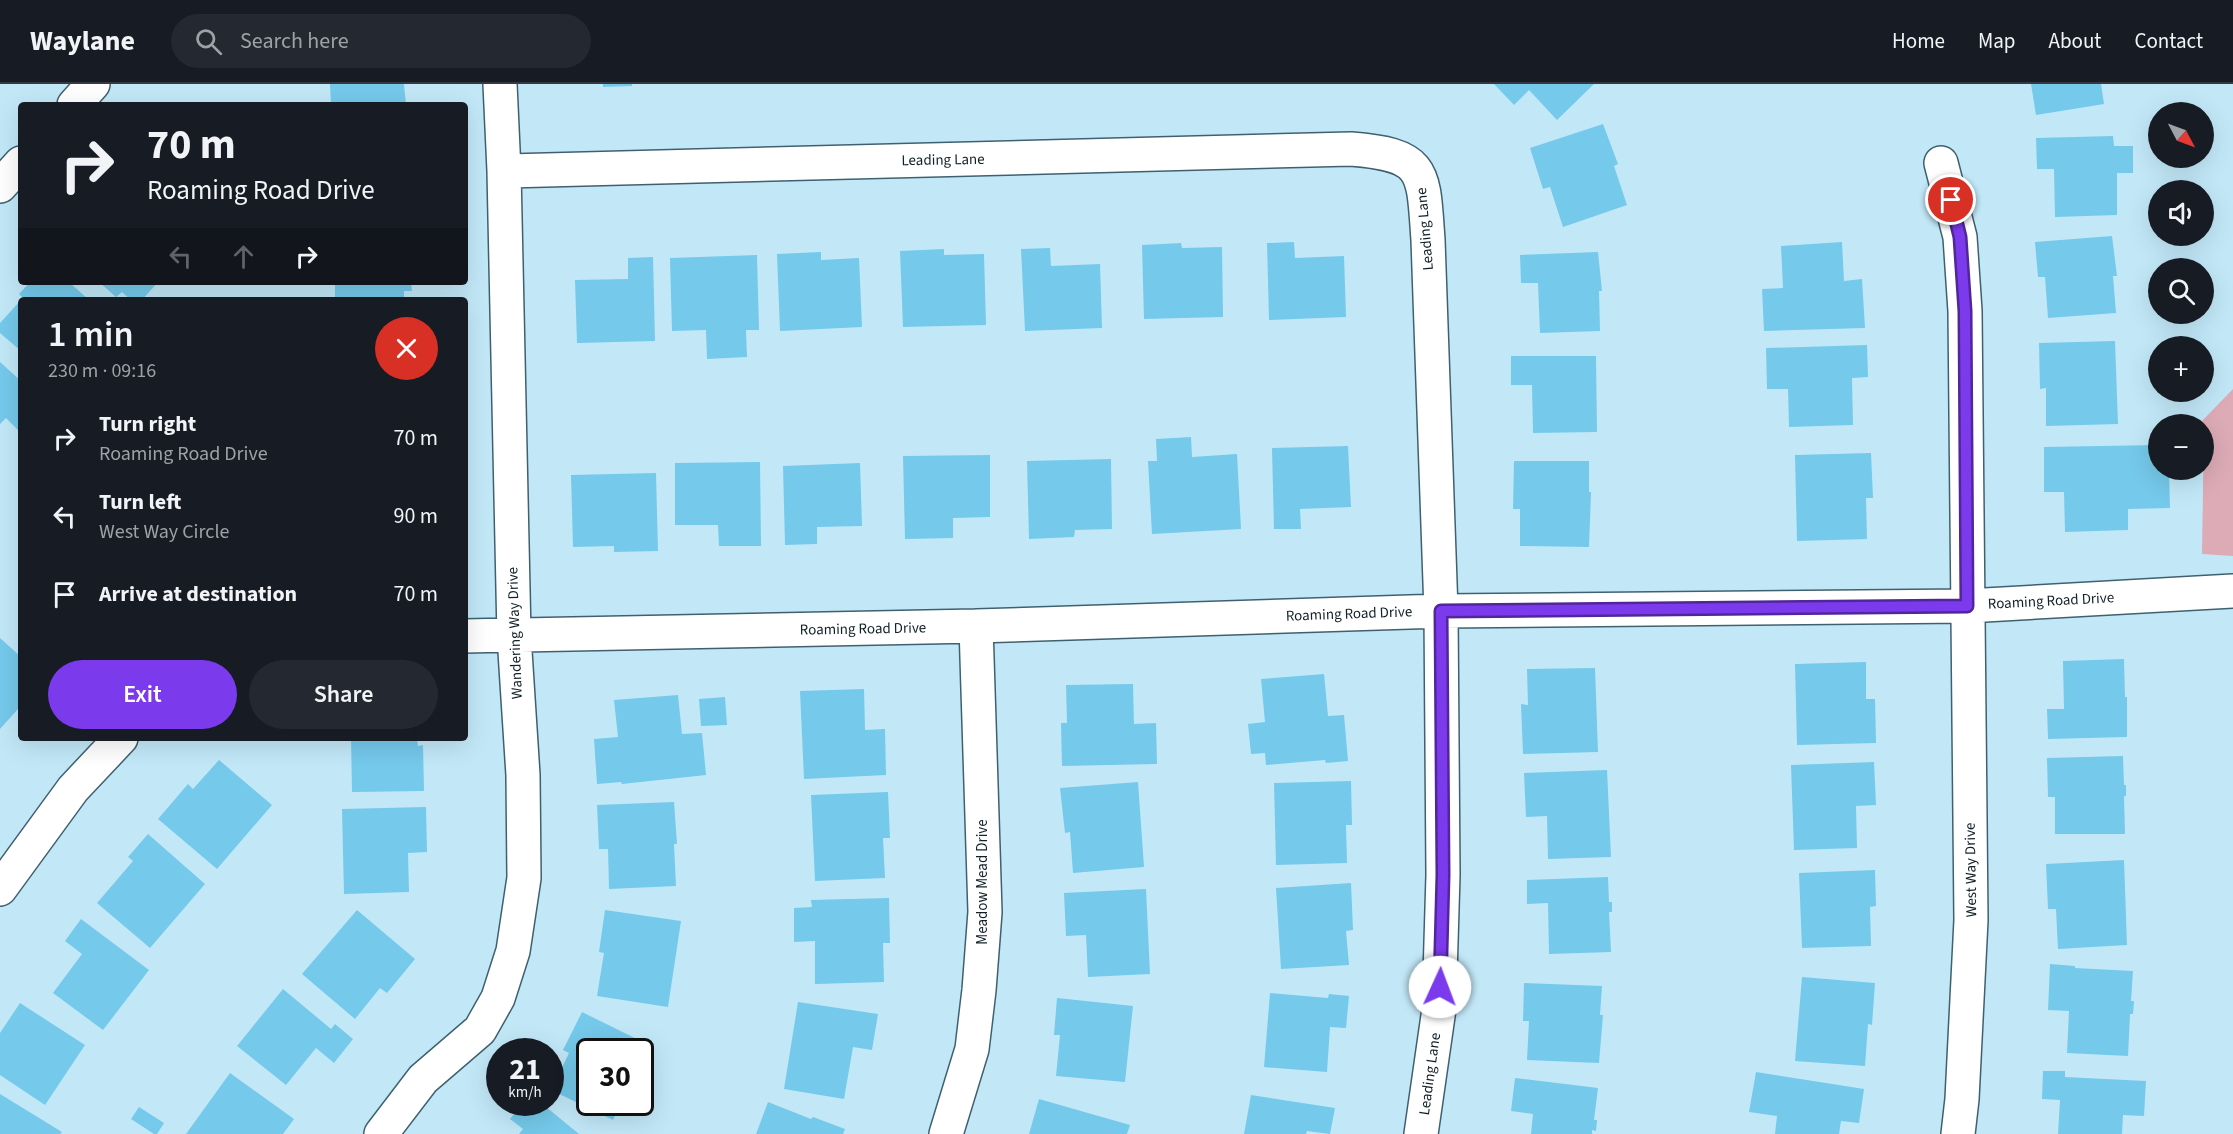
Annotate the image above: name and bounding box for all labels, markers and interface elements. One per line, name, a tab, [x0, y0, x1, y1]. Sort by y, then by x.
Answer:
search box	[171, 14, 591, 68]
text: Waylane	[30, 21, 135, 61]
icon: search	[192, 25, 225, 58]
text: Search here	[240, 25, 349, 57]
text: Home	[1892, 26, 1945, 56]
text: Map	[1978, 26, 2016, 56]
text: About	[2049, 26, 2101, 56]
text: Contact	[2134, 26, 2203, 56]
north arrow	[2148, 102, 2214, 168]
map controls	[2148, 102, 2214, 480]
text: 70 m	[147, 115, 236, 175]
icon: right	[48, 126, 126, 204]
street label: Leading Lane	[901, 149, 985, 171]
text: Roaming Road Drive	[147, 171, 375, 210]
pin	[1925, 174, 1976, 225]
button: sound	[2148, 180, 2214, 246]
icon: arrive	[1934, 183, 1967, 216]
street label: Leading Lane	[1411, 187, 1439, 271]
icon: left	[164, 240, 197, 273]
icon: ahead	[227, 240, 260, 273]
icon: right	[290, 240, 323, 273]
button: search	[2148, 258, 2214, 324]
text: 1 min	[48, 309, 134, 360]
button: close	[375, 317, 438, 380]
button: +	[2148, 336, 2214, 402]
text: 230 m · 09:16	[48, 357, 156, 385]
text: Turn right	[99, 408, 196, 440]
button: −	[2148, 414, 2214, 480]
icon: right	[48, 422, 81, 455]
text: 70 m	[393, 422, 438, 454]
text: Roaming Road Drive	[99, 440, 268, 468]
text: Turn left	[99, 486, 181, 518]
icon: left	[48, 500, 81, 533]
text: 90 m	[393, 500, 438, 532]
text: West Way Circle	[99, 518, 229, 546]
street label: Wandering Way Drive	[502, 566, 528, 700]
icon: arrive	[48, 578, 81, 611]
text: Arrive at destination	[99, 578, 297, 610]
text: 70 m	[393, 578, 438, 610]
street label: Roaming Road Drive	[1987, 587, 2115, 615]
street label: Roaming Road Drive	[1285, 601, 1413, 627]
street label: Roaming Road Drive	[800, 617, 926, 641]
button: Exit	[48, 660, 237, 729]
button: Share	[249, 660, 438, 729]
street label: Meadow Mead Drive	[972, 819, 993, 945]
street label: West Way Drive	[1960, 822, 1982, 918]
position arrow	[1408, 955, 1472, 1019]
street label: Leading Lane	[1414, 1031, 1446, 1117]
speed limit sign: 30	[576, 1038, 654, 1116]
text: 21	[509, 1048, 541, 1091]
text: km/h	[508, 1082, 542, 1103]

